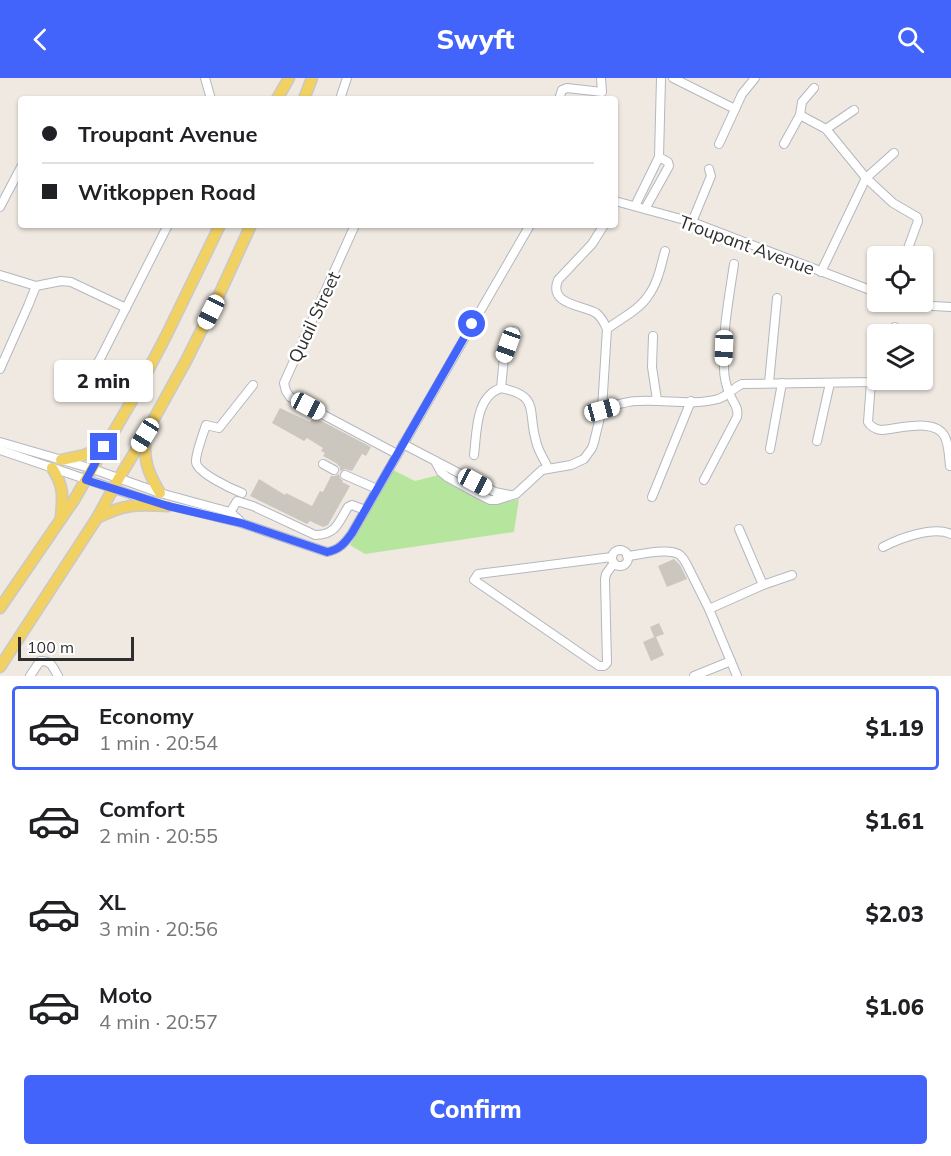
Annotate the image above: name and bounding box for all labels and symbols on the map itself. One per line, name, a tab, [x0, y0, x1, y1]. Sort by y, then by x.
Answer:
street label: Troupant Avenue	[676, 210, 818, 280]
street label: Quail Street	[283, 268, 345, 366]
car	[195, 292, 227, 332]
route start	[458, 310, 485, 337]
car	[493, 325, 523, 365]
car	[714, 330, 734, 366]
callout: 2 min	[54, 360, 154, 402]
car	[288, 390, 328, 422]
car	[582, 397, 622, 423]
car	[128, 415, 162, 455]
route end	[90, 433, 117, 460]
car	[455, 466, 495, 498]
scale bar	[18, 634, 134, 662]

